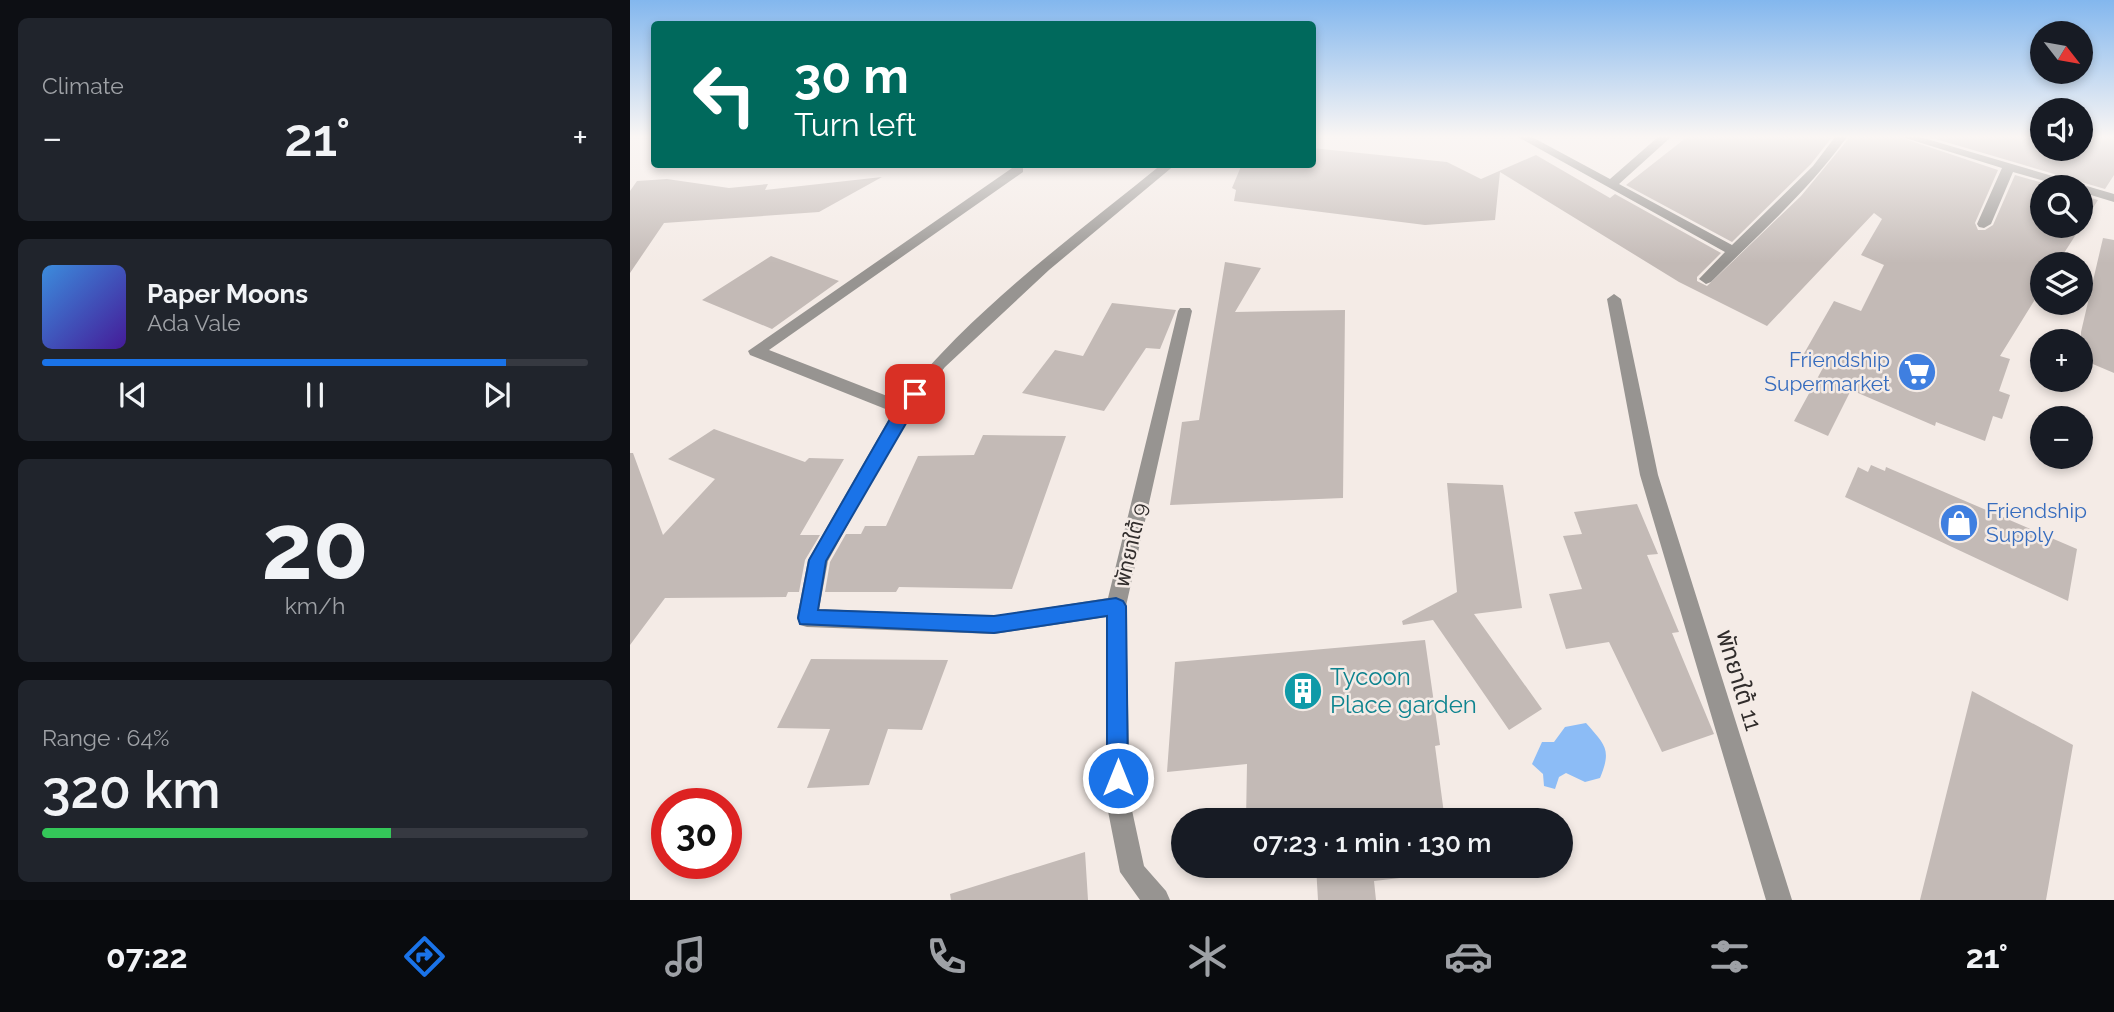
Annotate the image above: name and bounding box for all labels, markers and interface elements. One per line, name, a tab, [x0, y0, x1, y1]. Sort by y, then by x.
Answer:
north arrow	[2030, 21, 2093, 84]
map controls	[2030, 21, 2093, 469]
text: 30 m	[794, 47, 909, 104]
icon: left	[679, 49, 770, 140]
text: Climate	[42, 72, 124, 99]
button: sound	[2030, 98, 2093, 161]
text: Turn left	[794, 106, 916, 143]
text: 21°	[284, 107, 351, 168]
text: −	[42, 115, 62, 160]
text: +	[572, 115, 588, 160]
button: search	[2030, 175, 2093, 238]
button: layers	[2030, 252, 2093, 315]
text: Paper Moons	[147, 279, 308, 309]
text: Ada Vale	[147, 309, 241, 336]
button: +	[2030, 329, 2093, 392]
place label: Friendship Supermarket	[1764, 347, 1890, 396]
supermarket icon: Friendship Supermarket	[1896, 351, 1938, 393]
pin	[885, 364, 945, 424]
icon: arrive	[896, 375, 934, 413]
icon: previous	[114, 376, 152, 414]
icon: pause	[296, 376, 334, 414]
icon: next	[478, 376, 516, 414]
button: −	[2030, 406, 2093, 469]
text: 20	[261, 493, 369, 600]
place label: Friendship Supply	[1986, 498, 2087, 547]
street label: พัทยาใต้ 9	[1109, 501, 1152, 589]
shop icon: Friendship Supply	[1938, 502, 1980, 544]
text: km/h	[285, 592, 345, 619]
street label: พัทยาใต้ 11	[1710, 626, 1769, 734]
place label: Tycoon Place garden	[1330, 662, 1477, 719]
building icon: Tycoon Place garden	[1282, 670, 1324, 712]
text: Range · 64%	[42, 724, 169, 751]
position arrow	[1081, 741, 1155, 815]
text: 320 km	[42, 759, 221, 820]
speed limit sign: 30	[651, 788, 742, 879]
text: 07:23 · 1 min · 130 m	[1253, 828, 1491, 858]
icon: directions	[400, 932, 449, 981]
icon: music	[661, 932, 710, 981]
icon: phone	[922, 932, 971, 981]
icon: climate	[1183, 932, 1232, 981]
icon: car	[1444, 932, 1493, 981]
icon: filters	[1705, 932, 1754, 981]
text: 07:22	[106, 938, 188, 975]
text: 21°	[1966, 938, 2008, 975]

